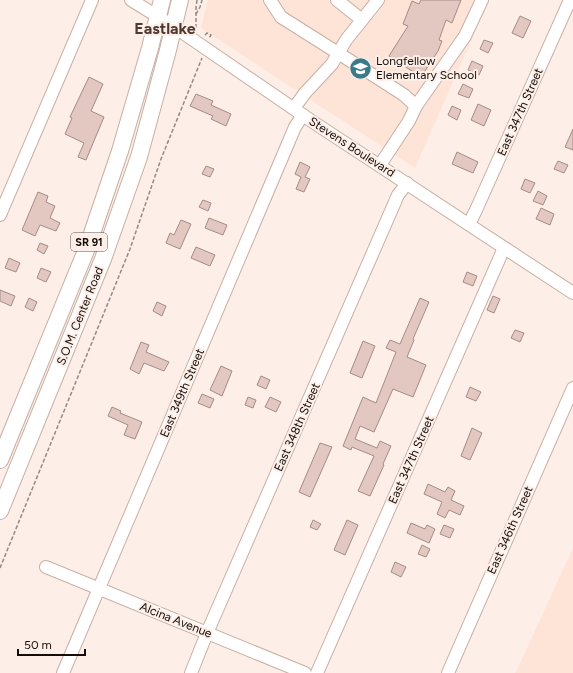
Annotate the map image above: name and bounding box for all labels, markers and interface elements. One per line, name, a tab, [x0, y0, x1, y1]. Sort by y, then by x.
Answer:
district label: Eastlake	[134, 19, 196, 38]
place label: Longfellow Elementary School	[376, 54, 477, 82]
school or university icon: Longfellow Elementary School	[347, 55, 373, 81]
street label: East 347th Street	[494, 66, 546, 158]
street label: Stevens Boulevard	[306, 114, 398, 180]
road number: SR 91	[71, 233, 107, 251]
street label: S.O.M. Center Road	[54, 265, 106, 367]
street label: East 349th Street	[157, 346, 207, 439]
street label: East 348th Street	[271, 380, 323, 473]
street label: East 347th Street	[385, 414, 437, 506]
street label: East 346th Street	[484, 483, 536, 576]
street label: Alcina Avenue	[138, 599, 214, 641]
scale bar	[18, 631, 85, 657]
text: 50 m	[24, 638, 52, 652]

